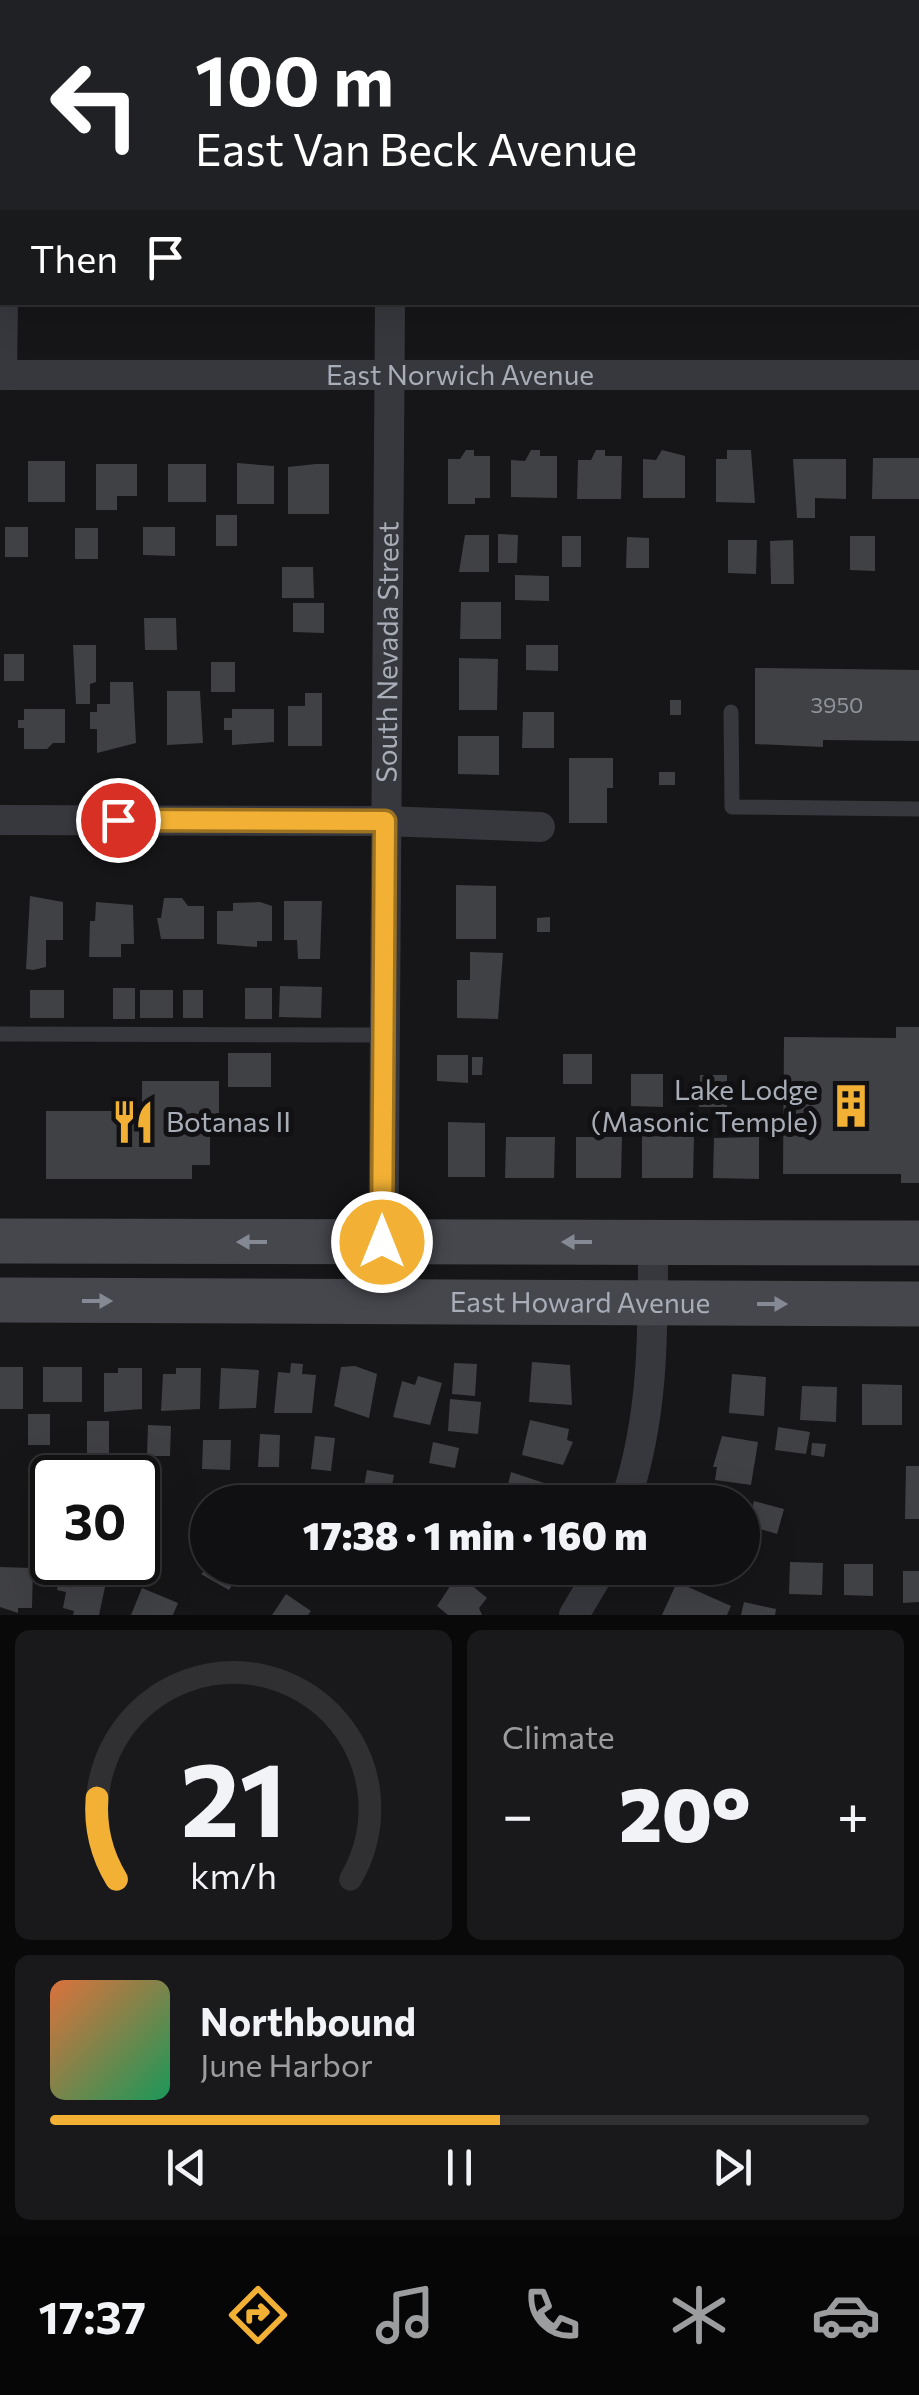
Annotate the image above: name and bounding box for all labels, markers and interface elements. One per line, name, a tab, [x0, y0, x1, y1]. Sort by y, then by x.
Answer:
text: 100 m	[195, 35, 394, 120]
icon: left	[30, 40, 160, 170]
text: East Van Beck Avenue	[195, 120, 637, 175]
icon: arrive	[138, 230, 193, 285]
text: Then	[30, 234, 118, 281]
street label: East Norwich Avenue	[326, 357, 594, 391]
street label: South Nevada Street	[369, 521, 404, 783]
house number: 3950	[811, 691, 863, 718]
pin	[76, 778, 161, 863]
icon: arrive	[91, 793, 146, 848]
place label: Lake Lodge (Masonic Temple)	[591, 1072, 818, 1138]
building icon: Lake Lodge (Masonic Temple)	[827, 1082, 875, 1130]
restaurant icon: Botanas II	[109, 1098, 157, 1146]
place label: Botanas II	[166, 1104, 291, 1138]
position arrow	[330, 1190, 434, 1294]
one-way arrow	[235, 1234, 267, 1250]
one-way arrow	[560, 1234, 592, 1250]
street label: East Howard Avenue	[450, 1284, 710, 1319]
one-way arrow	[82, 1293, 114, 1309]
one-way arrow	[757, 1296, 789, 1312]
speed limit sign: 30	[30, 1455, 160, 1585]
text: 17:38 · 1 min · 160 m	[303, 1511, 647, 1558]
text: Climate	[502, 1716, 615, 1756]
text: 21	[180, 1731, 287, 1858]
text: 20°	[619, 1766, 751, 1857]
text: −	[502, 1779, 533, 1846]
text: +	[837, 1779, 869, 1846]
text: km/h	[190, 1853, 277, 1896]
text: Northbound	[200, 1997, 416, 2044]
text: June Harbor	[200, 2044, 373, 2084]
icon: previous	[159, 2140, 214, 2195]
icon: pause	[432, 2140, 487, 2195]
icon: next	[705, 2140, 760, 2195]
icon: directions	[223, 2280, 293, 2350]
icon: music	[370, 2280, 440, 2350]
icon: phone	[517, 2280, 587, 2350]
icon: climate	[664, 2280, 734, 2350]
icon: car	[811, 2280, 881, 2350]
text: 17:37	[38, 2288, 146, 2343]

